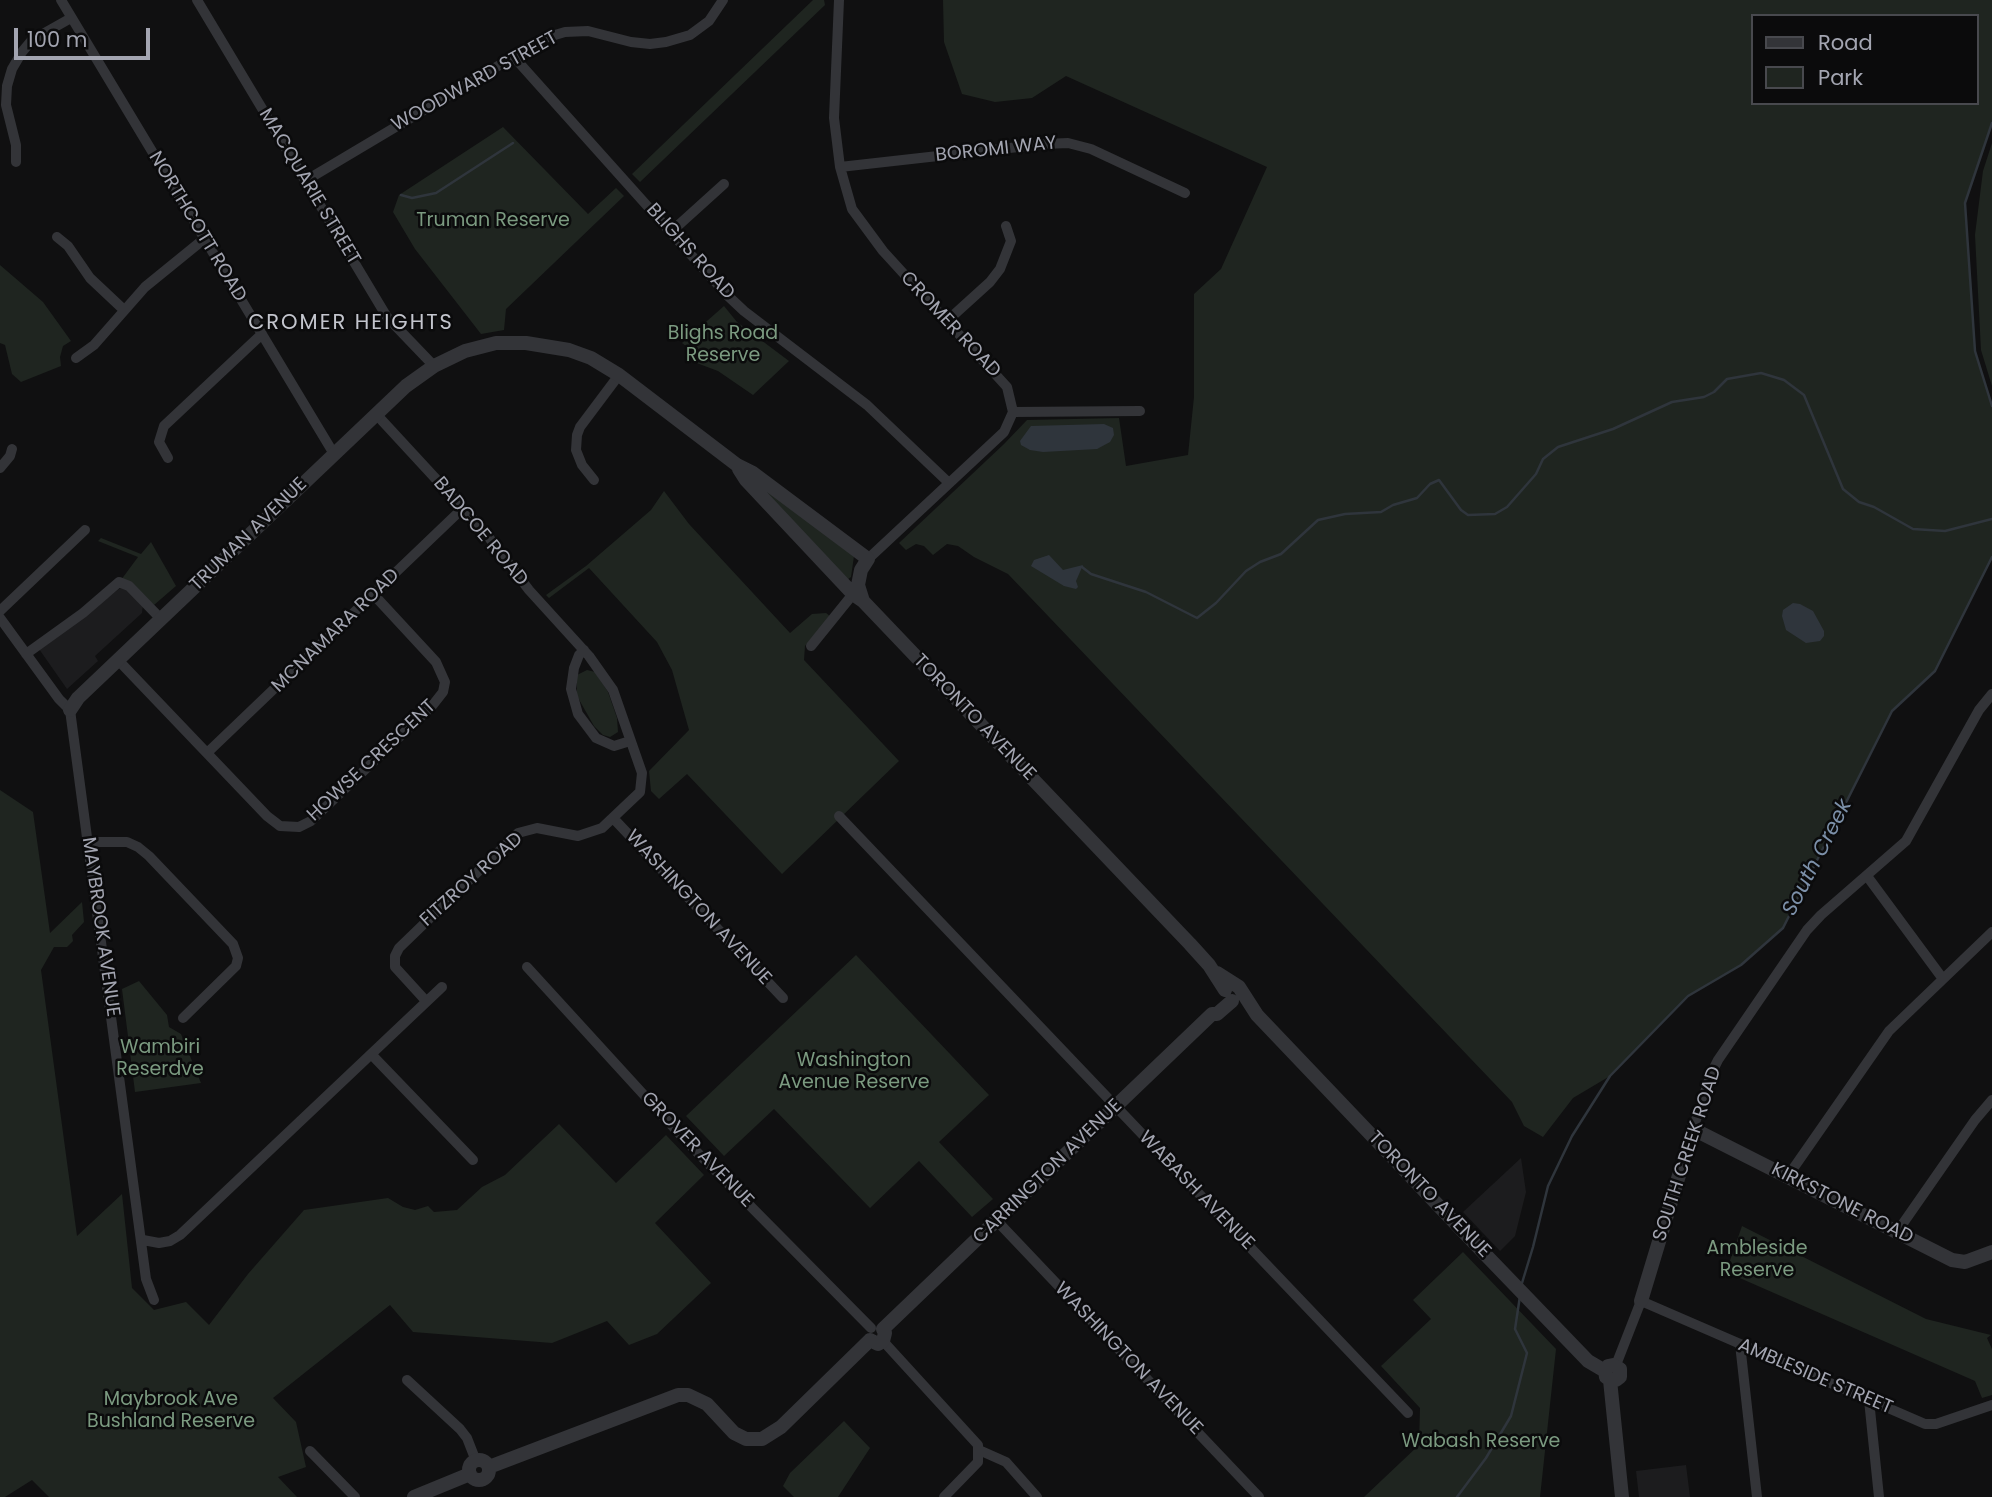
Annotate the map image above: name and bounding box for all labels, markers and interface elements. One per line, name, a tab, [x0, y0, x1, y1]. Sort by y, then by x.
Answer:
scale bar	[18, 14, 154, 58]
legend	[1750, 14, 1978, 105]
text: 100 m	[27, 25, 87, 54]
street label: WOODWARD STREET	[388, 27, 562, 137]
text: Road	[1818, 28, 1873, 57]
text: Park	[1818, 63, 1863, 92]
street label: MACQUARIE STREET	[253, 105, 365, 269]
street label: BOROMI WAY	[934, 132, 1058, 168]
street label: NORTHCOTT ROAD	[143, 148, 251, 306]
street label: BLIGHS ROAD	[641, 199, 739, 305]
park label: Truman Reserve	[416, 210, 570, 232]
street label: CROMER ROAD	[895, 267, 1005, 383]
district label: CROMER HEIGHTS	[250, 311, 452, 337]
park label: Blighs Road Reserve	[668, 323, 778, 367]
street label: TRUMAN AVENUE	[186, 473, 312, 597]
street label: BADCOE ROAD	[428, 473, 532, 591]
street label: MCNAMARA ROAD	[267, 564, 405, 698]
street label: TORONTO AVENUE	[908, 650, 1040, 786]
street label: HOWSE CRESCENT	[303, 695, 441, 827]
water label: South Creek	[1778, 796, 1858, 920]
street label: WASHINGTON AVENUE	[620, 826, 776, 990]
street label: FITZROY ROAD	[416, 828, 528, 932]
street label: MAYBROOK AVENUE	[76, 836, 124, 1018]
park label: Wambiri Reserdve	[116, 1037, 204, 1081]
park label: Washington Avenue Reserve	[779, 1050, 929, 1094]
street label: SOUTH CREEK ROAD	[1649, 1064, 1727, 1244]
street label: GROVER AVENUE	[636, 1087, 758, 1213]
street label: CARRINGTON AVENUE	[969, 1095, 1127, 1249]
street label: WABASH AVENUE	[1133, 1127, 1259, 1255]
street label: TORONTO AVENUE	[1363, 1127, 1495, 1263]
street label: KIRKSTONE ROAD	[1767, 1158, 1917, 1250]
park label: Ambleside Reserve	[1707, 1238, 1807, 1282]
street label: WASHINGTON AVENUE	[1049, 1278, 1207, 1440]
street label: AMBLESIDE STREET	[1734, 1334, 1896, 1420]
park label: Maybrook Ave Bushland Reserve	[87, 1389, 255, 1433]
park label: Wabash Reserve	[1402, 1431, 1560, 1453]

